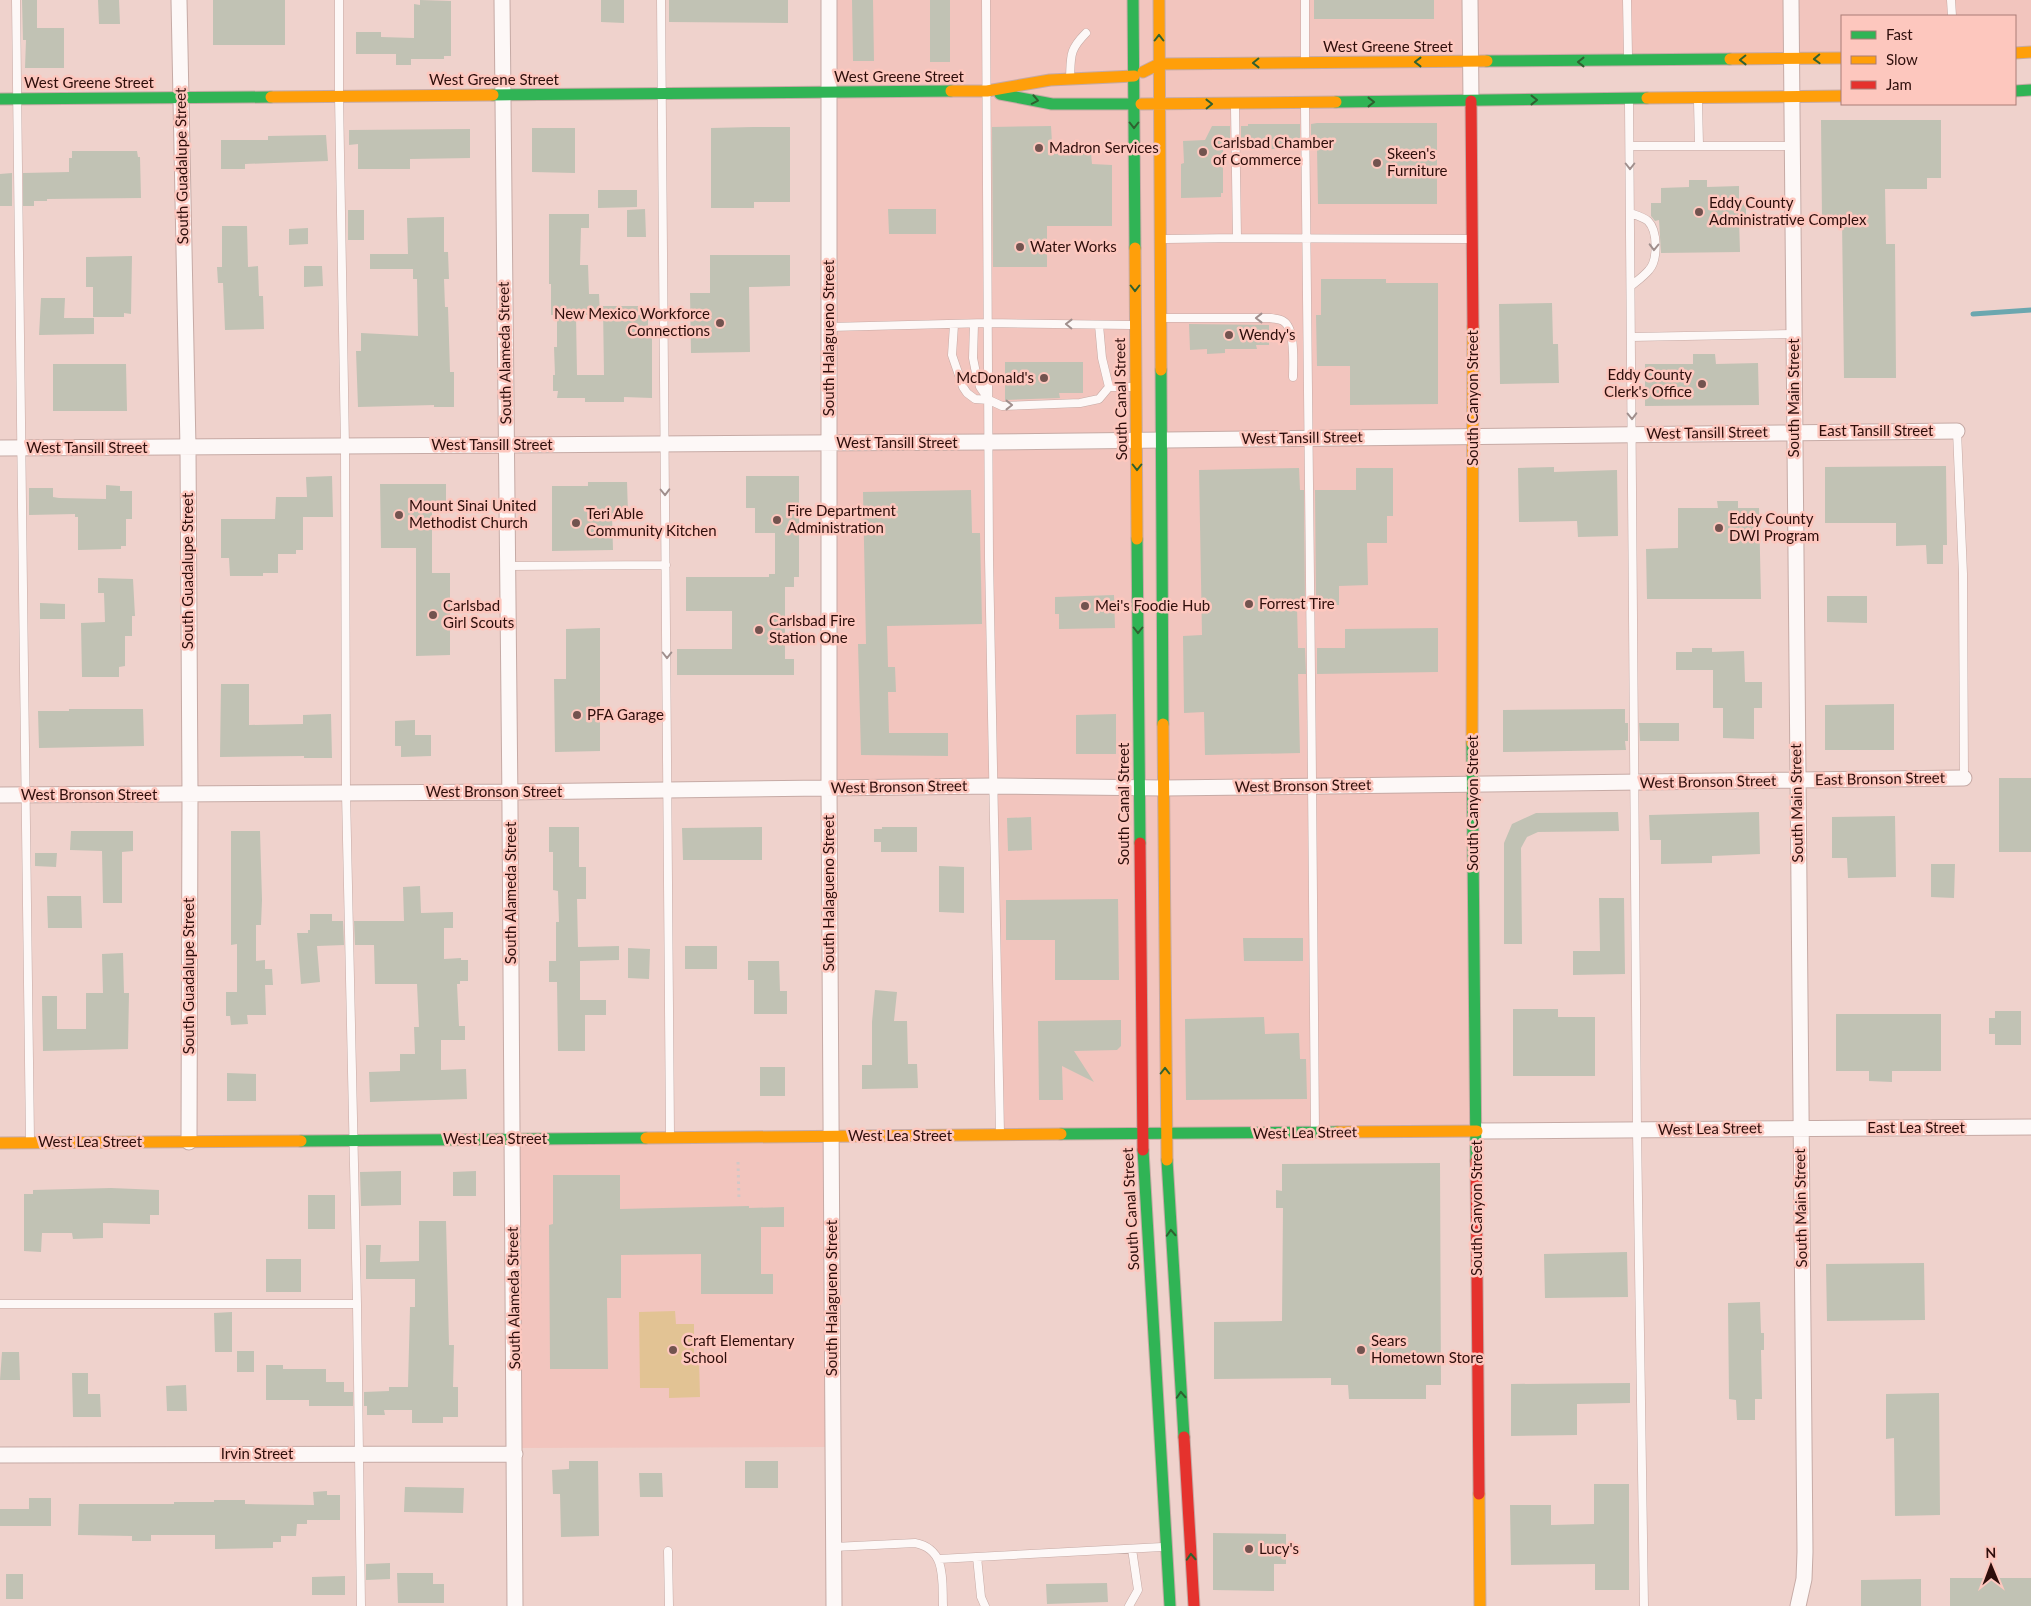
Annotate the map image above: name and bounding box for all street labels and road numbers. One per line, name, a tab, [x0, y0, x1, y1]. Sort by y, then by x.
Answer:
street label: West Greene Street	[1323, 37, 1454, 55]
street label: West Greene Street	[834, 67, 965, 85]
street label: West Greene Street	[429, 70, 560, 88]
street label: West Greene Street	[24, 73, 155, 91]
street label: South Guadalupe Street	[171, 87, 191, 244]
street label: South Halagueno Street	[819, 259, 837, 416]
street label: South Alameda Street	[494, 281, 514, 424]
street label: South Canyon Street	[1463, 329, 1481, 466]
street label: South Canal Street	[1110, 337, 1130, 461]
street label: South Main Street	[1784, 338, 1802, 458]
street label: East Tansill Street	[1819, 421, 1934, 439]
street label: West Tansill Street	[1646, 422, 1768, 442]
street label: West Tansill Street	[1241, 427, 1363, 447]
street label: West Tansill Street	[836, 433, 958, 451]
street label: West Tansill Street	[431, 435, 553, 453]
street label: West Tansill Street	[26, 438, 148, 456]
street label: South Guadalupe Street	[178, 492, 196, 649]
street label: South Canyon Street	[1463, 734, 1481, 871]
street label: South Canal Street	[1114, 742, 1132, 865]
street label: South Main Street	[1786, 743, 1806, 863]
street label: East Bronson Street	[1815, 768, 1946, 788]
street label: West Bronson Street	[1640, 771, 1777, 791]
street label: West Bronson Street	[1235, 775, 1372, 795]
street label: West Bronson Street	[831, 776, 968, 796]
street label: West Bronson Street	[426, 782, 563, 800]
street label: West Bronson Street	[21, 785, 158, 803]
street label: South Halagueno Street	[819, 814, 837, 971]
street label: South Alameda Street	[501, 821, 519, 964]
street label: South Guadalupe Street	[179, 897, 197, 1054]
street label: West Lea Street	[1658, 1118, 1763, 1138]
street label: East Lea Street	[1867, 1118, 1965, 1136]
street label: West Lea Street	[1253, 1122, 1358, 1142]
street label: West Lea Street	[848, 1126, 953, 1144]
street label: West Lea Street	[443, 1129, 548, 1147]
street label: West Lea Street	[38, 1132, 143, 1150]
street label: South Canyon Street	[1467, 1139, 1485, 1276]
street label: South Canal Street	[1118, 1147, 1142, 1271]
street label: South Main Street	[1790, 1148, 1810, 1268]
street label: South Halagueno Street	[822, 1219, 840, 1376]
street label: South Alameda Street	[503, 1226, 523, 1369]
street label: Irvin Street	[221, 1444, 294, 1462]

